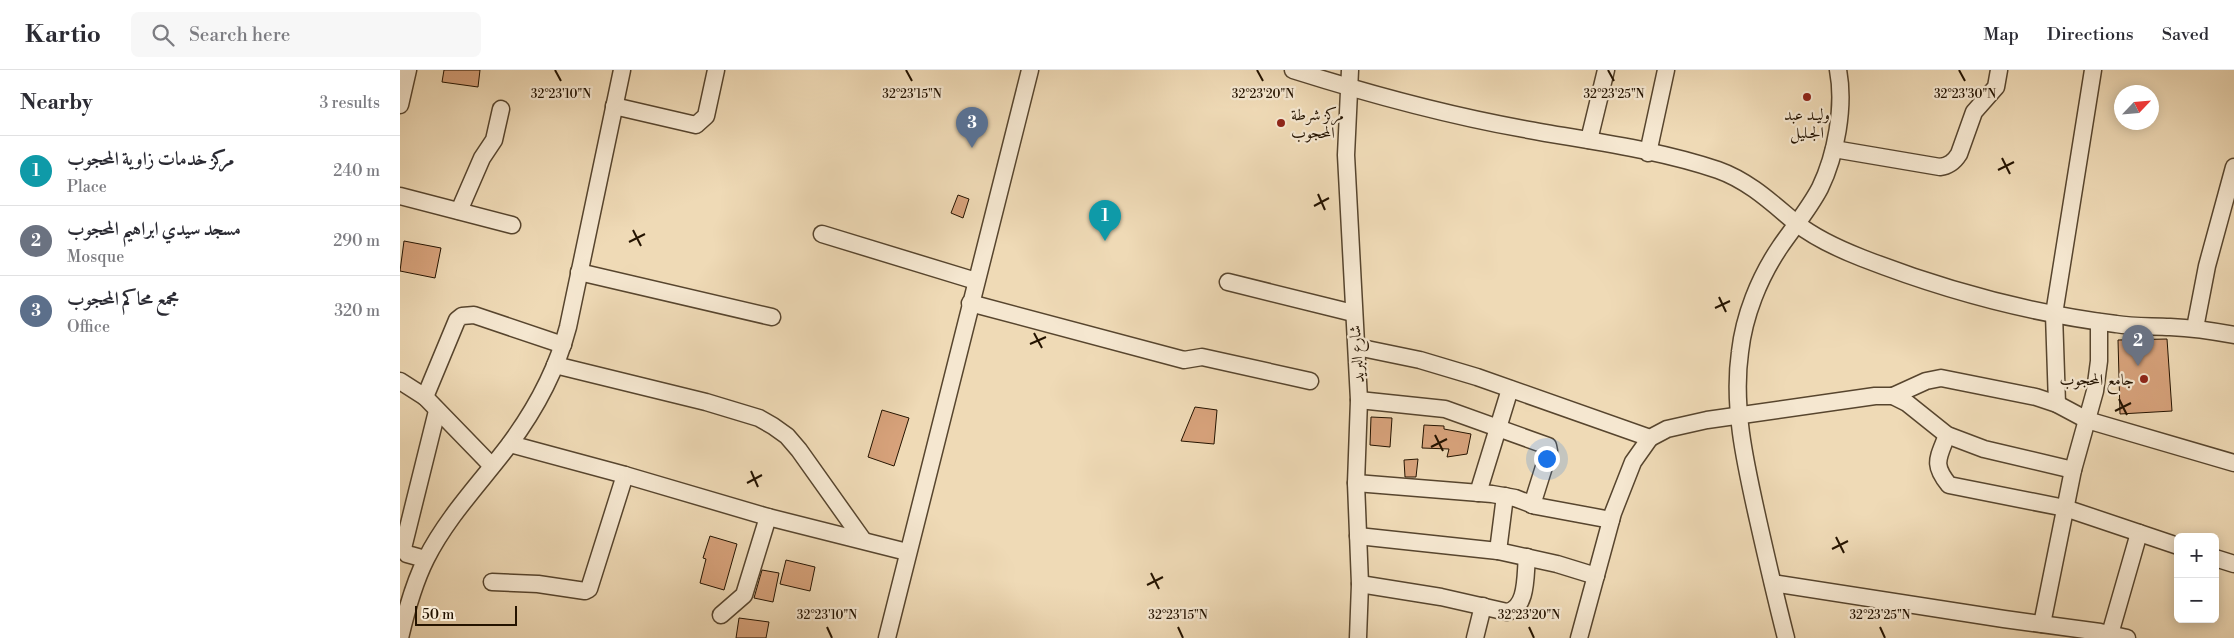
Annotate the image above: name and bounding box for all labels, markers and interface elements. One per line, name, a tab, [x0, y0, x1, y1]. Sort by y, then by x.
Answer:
search box	[131, 12, 481, 57]
text: Kartio	[25, 20, 101, 50]
icon: search	[149, 21, 177, 49]
text: Search here	[189, 23, 290, 47]
text: Map	[1983, 23, 2019, 46]
text: Directions	[2047, 23, 2134, 46]
text: Saved	[2162, 23, 2209, 46]
north arrow	[2114, 85, 2159, 130]
text: 32°23'10"N	[531, 87, 591, 102]
text: 32°23'15"N	[882, 87, 942, 102]
text: 32°23'20"N	[1232, 87, 1294, 102]
text: 32°23'25"N	[1583, 87, 1645, 102]
text: 32°23'30"N	[1934, 87, 1996, 102]
text: Nearby	[20, 90, 93, 116]
marker: وليـد عبد الجـليل	[1801, 91, 1813, 103]
text: 3 results	[319, 93, 380, 113]
place label: مركز شرطة المحجوب	[1291, 105, 1344, 143]
place label: وليـد عبد الجـليل	[1784, 105, 1830, 144]
pin: 3	[956, 107, 988, 148]
marker: مركز شرطة المحجوب	[1275, 117, 1287, 129]
text: مركز خدمات زاوية المحجوب	[67, 147, 234, 171]
text: 1	[32, 161, 40, 181]
text: 240 m	[333, 161, 380, 181]
text: Place	[67, 177, 107, 197]
pin: 1	[1089, 200, 1121, 241]
text: مسجد سيدي ابراهيم المحجوب	[67, 217, 241, 241]
text: 2	[31, 231, 41, 251]
text: 290 m	[333, 231, 380, 251]
text: Mosque	[67, 247, 124, 267]
text: مجمع محاكم المحجوب	[67, 287, 179, 311]
text: 3	[31, 301, 41, 321]
text: 320 m	[334, 301, 380, 321]
text: Office	[67, 317, 110, 337]
street label: شارع البريد	[1345, 324, 1372, 383]
pin: 2	[2122, 325, 2154, 366]
place label: جامع المحجوب	[2060, 370, 2134, 395]
marker: جامع المحجوب	[2138, 373, 2150, 385]
your location	[1534, 446, 1560, 472]
map controls	[2174, 533, 2219, 623]
button: +	[2174, 533, 2219, 578]
button: −	[2174, 578, 2219, 623]
scale bar	[415, 603, 518, 626]
text: 50 m	[422, 606, 454, 624]
text: 32°23'10"N	[797, 608, 857, 623]
text: 32°23'15"N	[1148, 608, 1208, 623]
text: 32°23'20"N	[1498, 608, 1560, 623]
text: 32°23'25"N	[1849, 608, 1911, 623]

